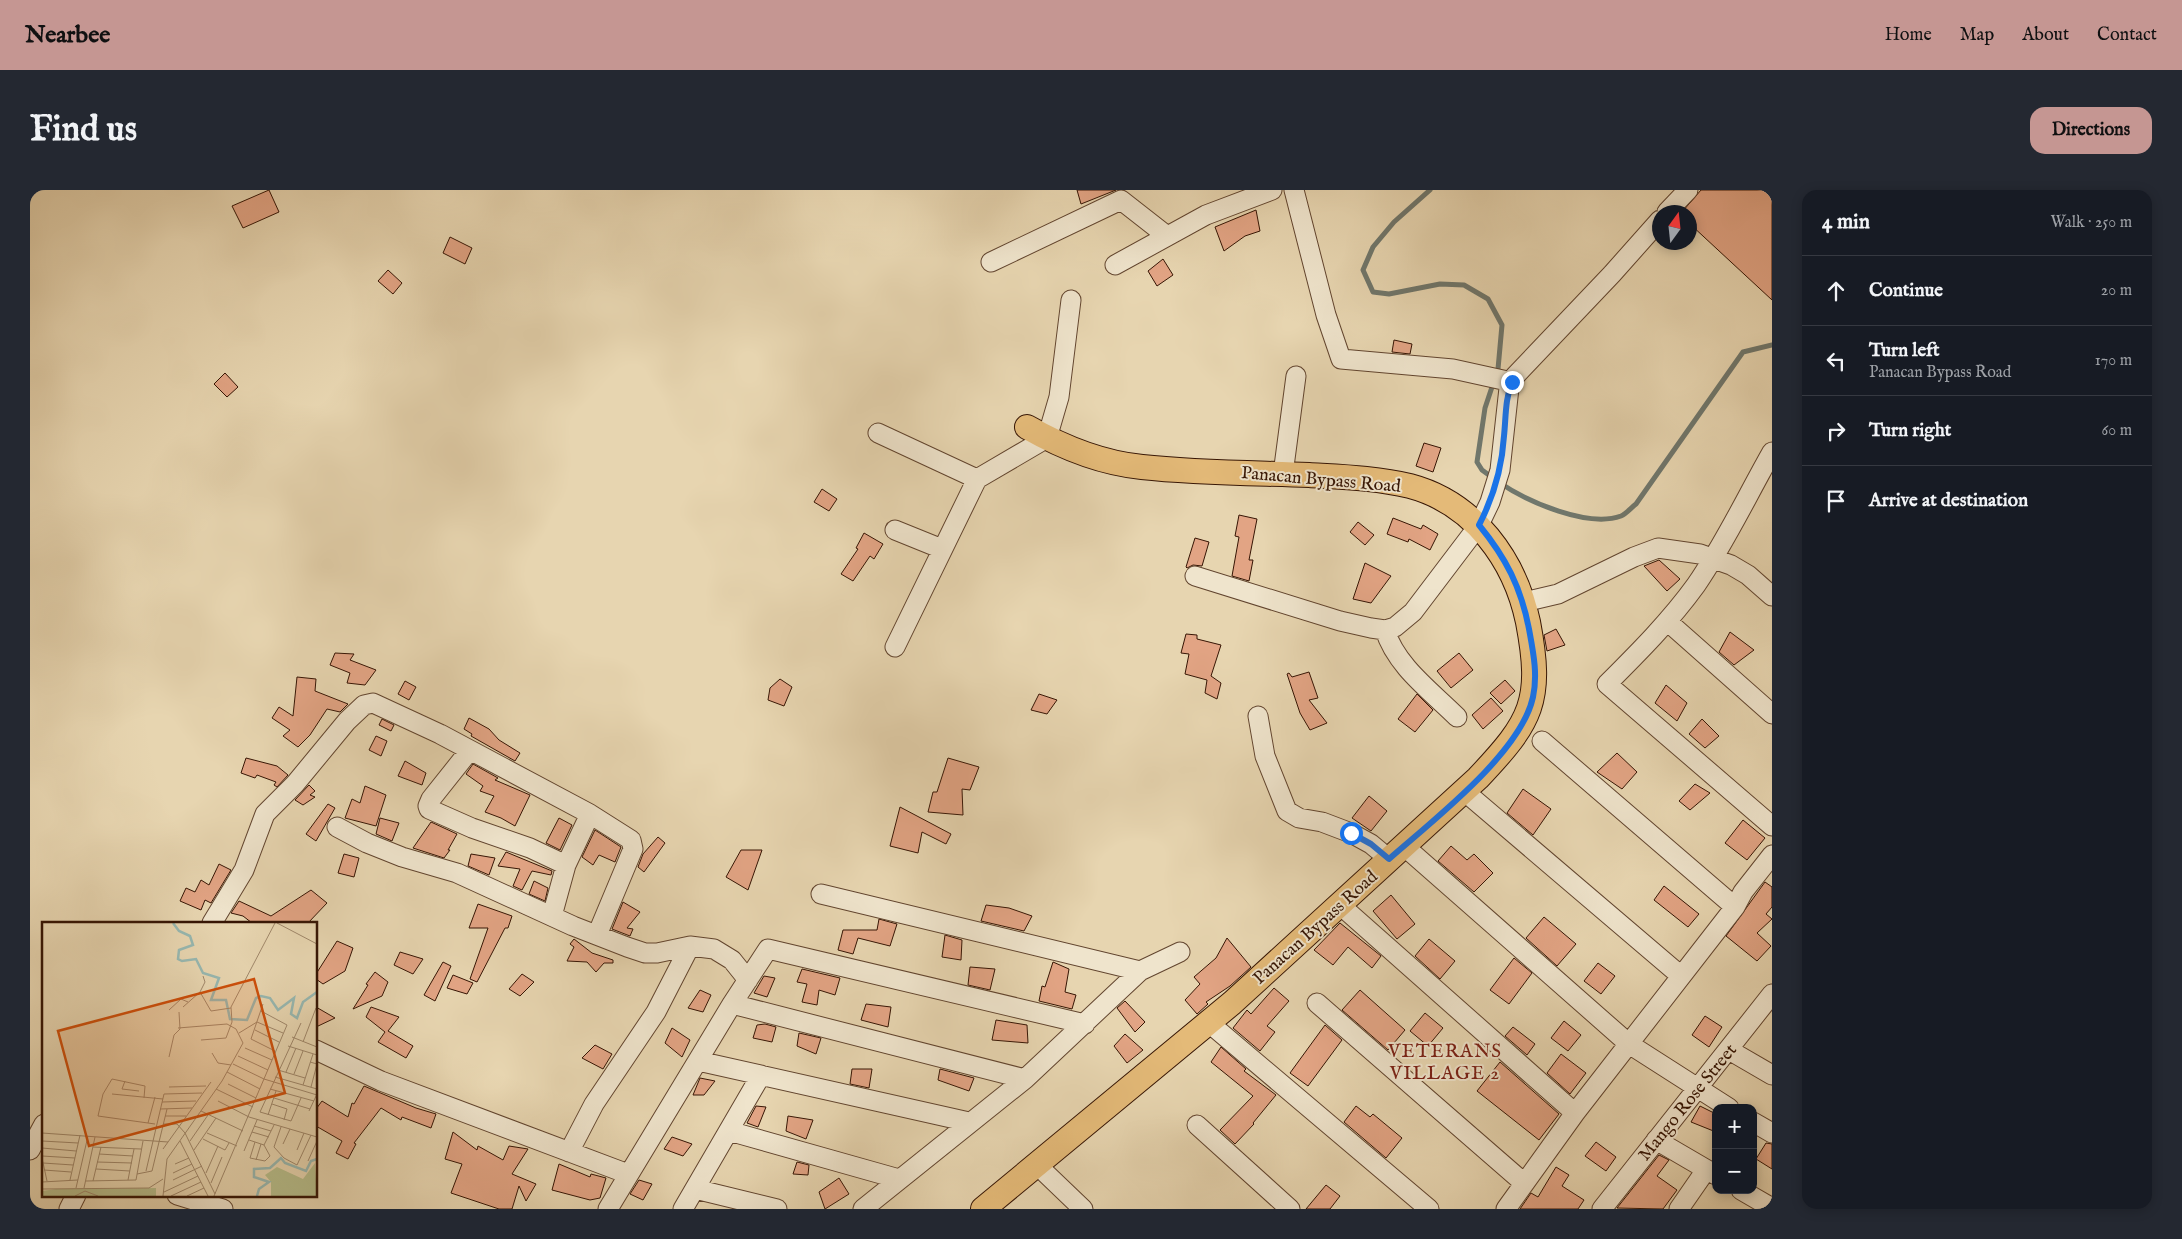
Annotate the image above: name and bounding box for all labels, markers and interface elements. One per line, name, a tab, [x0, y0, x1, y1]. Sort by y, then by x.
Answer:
text: Nearbee	[25, 20, 110, 51]
text: Home	[1885, 24, 1932, 47]
text: Map	[1960, 24, 1994, 47]
text: About	[2022, 24, 2069, 47]
text: Contact	[2097, 24, 2157, 47]
button: Directions	[2030, 107, 2152, 154]
text: Find us	[30, 108, 137, 153]
north arrow	[1652, 205, 1697, 250]
text: 4 min	[1822, 209, 1870, 236]
text: Walk · 250 m	[2050, 213, 2132, 233]
icon: ahead	[1822, 277, 1850, 305]
text: Continue	[1869, 279, 1943, 303]
text: 20 m	[2101, 281, 2132, 301]
text: Turn left	[1869, 339, 1940, 363]
icon: left	[1822, 347, 1850, 375]
text: 170 m	[2095, 351, 2132, 371]
text: Panacan Bypass Road	[1869, 363, 2011, 383]
route end	[1501, 371, 1524, 394]
icon: right	[1822, 417, 1850, 445]
text: Turn right	[1869, 419, 1951, 443]
text: 60 m	[2102, 421, 2132, 441]
street label: Panacan Bypass Road	[1240, 462, 1402, 499]
icon: arrive	[1822, 487, 1850, 515]
text: Arrive at destination	[1869, 489, 2028, 513]
route start	[1340, 822, 1363, 845]
street label: Panacan Bypass Road	[1249, 866, 1383, 990]
inset map	[42, 922, 318, 1196]
district label: VETERANS VILLAGE 2	[1387, 1040, 1502, 1086]
street label: Mango Rose Street	[1634, 1040, 1742, 1166]
map controls	[1712, 1104, 1757, 1194]
button: +	[1712, 1104, 1757, 1149]
button: −	[1712, 1149, 1757, 1194]

